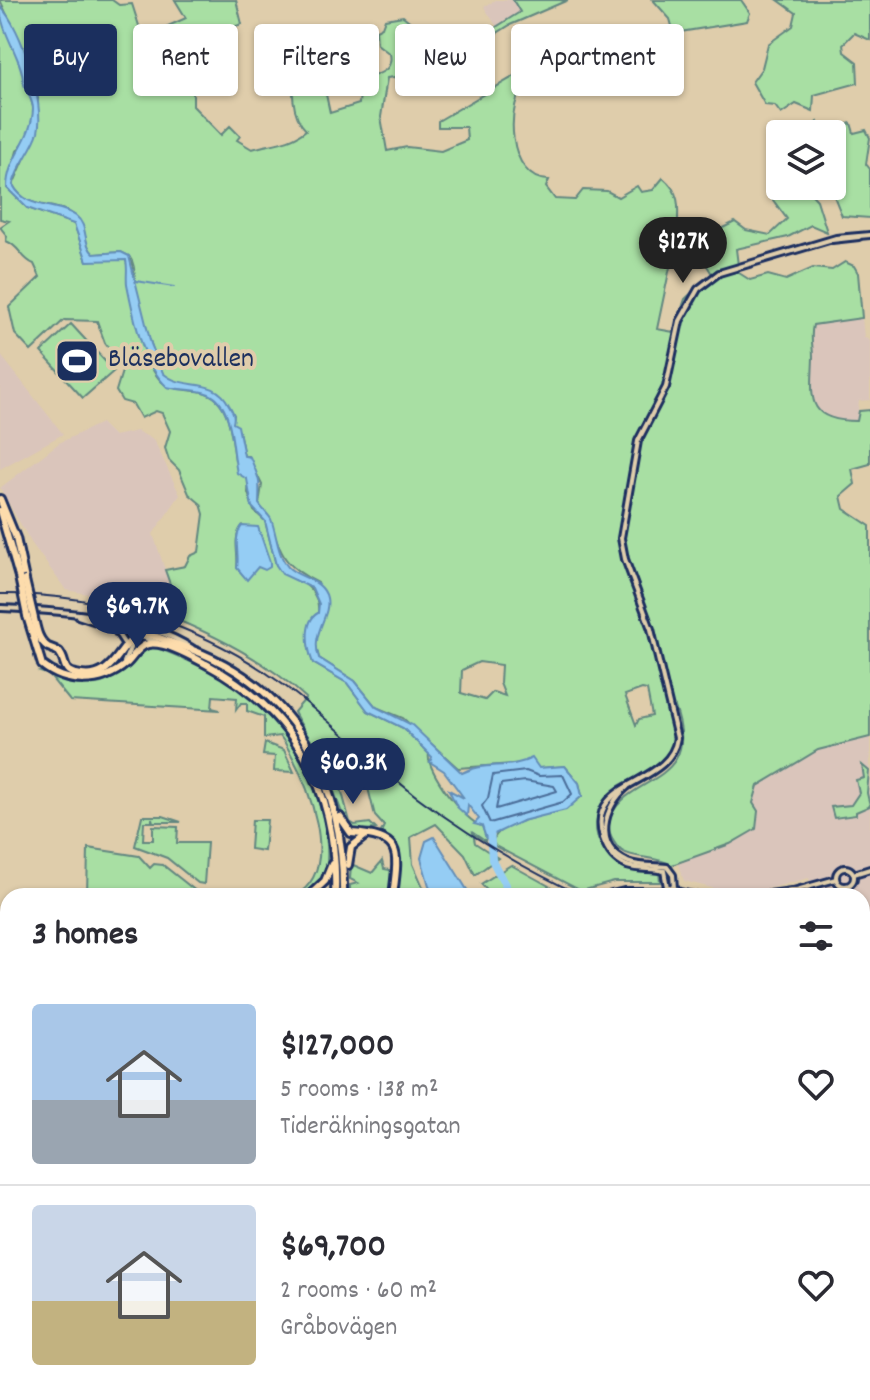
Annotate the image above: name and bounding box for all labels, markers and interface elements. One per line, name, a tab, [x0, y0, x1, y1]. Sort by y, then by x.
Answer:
chip: Buy	[24, 24, 117, 96]
chip: Rent	[133, 24, 238, 96]
chip: Filters	[254, 24, 379, 96]
chip: New	[395, 24, 495, 96]
chip: Apartment	[511, 24, 684, 96]
map controls	[766, 120, 846, 200]
button: layers	[766, 120, 846, 200]
pin: $127K	[627, 217, 739, 285]
text: $127K	[657, 224, 709, 261]
sports icon: Bläsebovallen	[53, 337, 101, 385]
place label: Bläsebovallen	[108, 341, 254, 381]
pin: $69.7K	[72, 582, 202, 650]
text: $69.7K	[105, 589, 169, 626]
pin: $60.3K	[288, 738, 418, 806]
text: $60.3K	[319, 745, 387, 782]
text: 3 homes	[32, 912, 138, 961]
icon: filters	[794, 914, 838, 958]
text: $127,000	[280, 1023, 395, 1072]
icon: home	[96, 1036, 192, 1132]
icon: heart	[794, 1062, 838, 1106]
text: 5 rooms · 138 m²	[280, 1072, 438, 1109]
text: Tideräkningsgatan	[280, 1109, 461, 1146]
text: $69,700	[280, 1224, 386, 1273]
icon: home	[96, 1237, 192, 1333]
icon: heart	[794, 1263, 838, 1307]
text: 2 rooms · 60 m²	[280, 1273, 437, 1310]
text: Gråbovägen	[280, 1310, 397, 1347]

